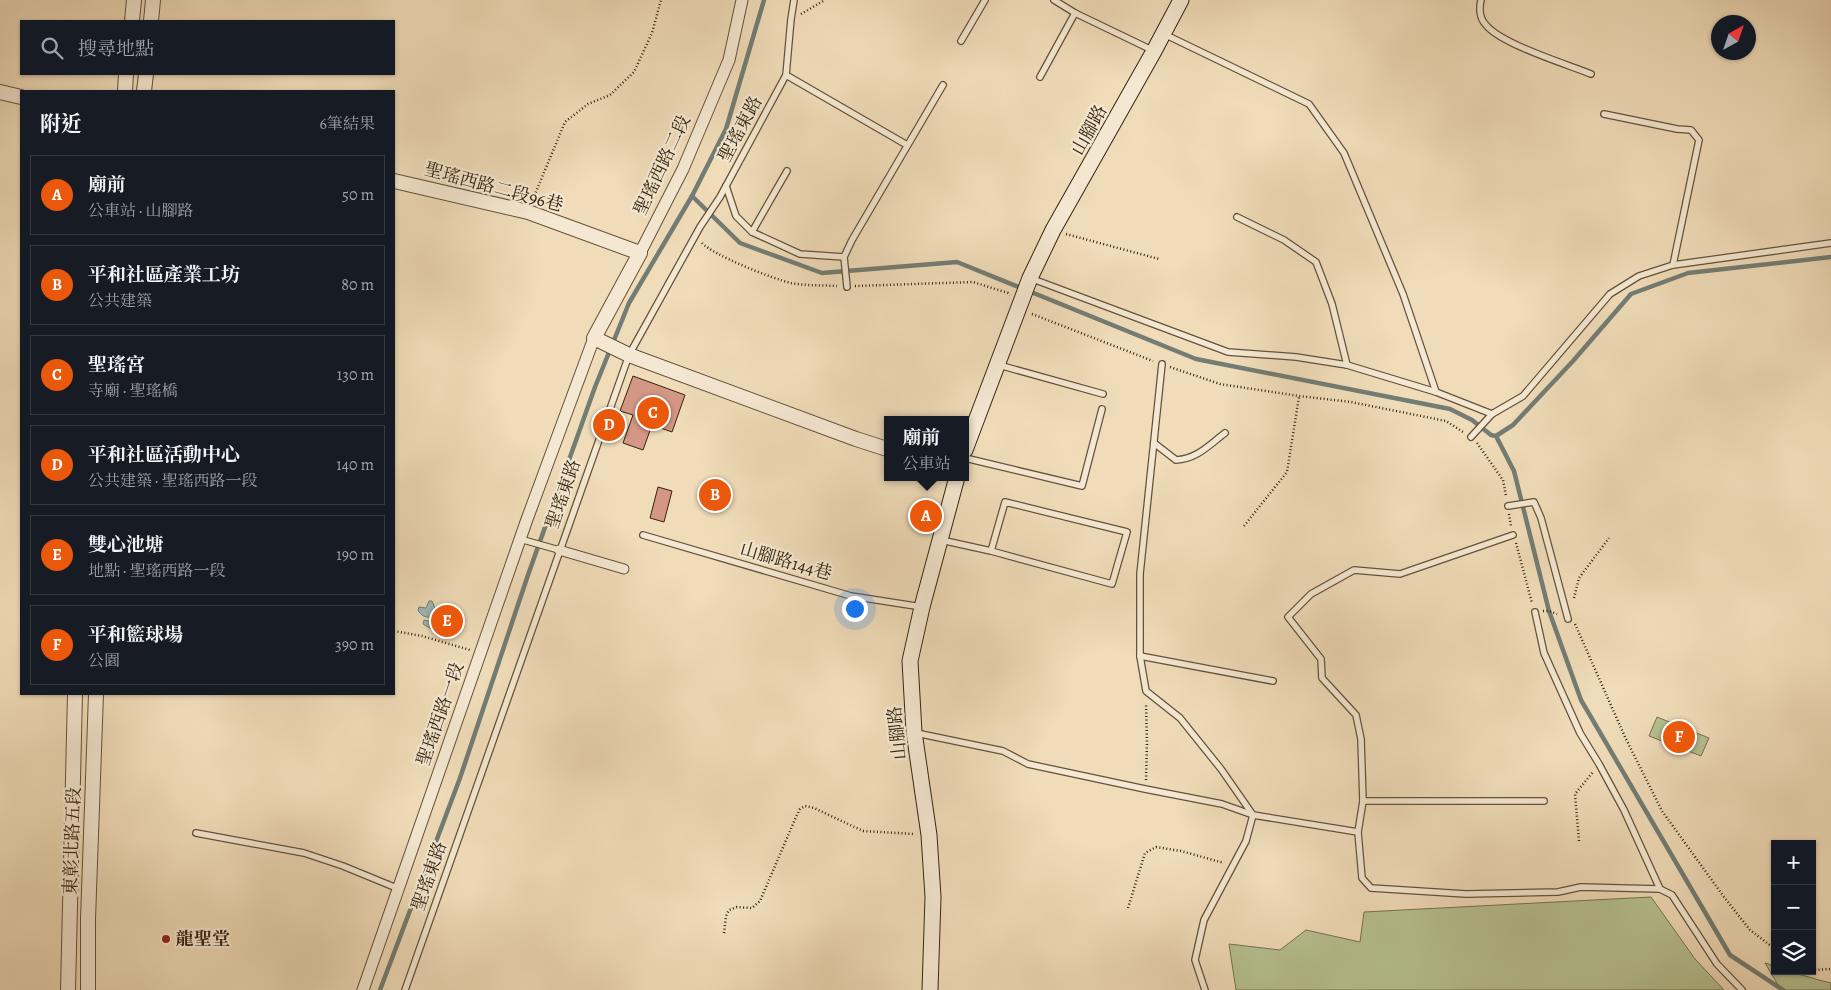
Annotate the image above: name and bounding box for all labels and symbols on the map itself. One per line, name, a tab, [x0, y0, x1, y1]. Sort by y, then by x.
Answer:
north arrow	[1711, 15, 1756, 60]
street label: 聖瑤東路	[713, 92, 767, 166]
street label: 山腳路	[1065, 101, 1113, 159]
street label: 聖瑤西路二段	[628, 111, 696, 219]
street label: 聖瑤西路二段96巷	[422, 157, 566, 217]
pin: C	[637, 394, 669, 432]
pin: D	[593, 406, 625, 444]
street label: 聖瑤東路	[540, 456, 586, 532]
pin: B	[699, 476, 731, 514]
pin: A	[910, 497, 942, 535]
street label: 山腳路144巷	[737, 536, 835, 586]
your location	[842, 596, 868, 622]
pin: E	[431, 602, 463, 640]
street label: 聖瑤西路一段	[411, 659, 469, 769]
street label: 山腳路	[882, 705, 912, 761]
pin: F	[1663, 718, 1695, 756]
street label: 東彰北路五段	[58, 787, 86, 895]
street label: 聖瑤東路	[406, 838, 452, 914]
place label: 龍聖堂	[176, 927, 230, 951]
marker: 龍聖堂	[160, 933, 172, 945]

